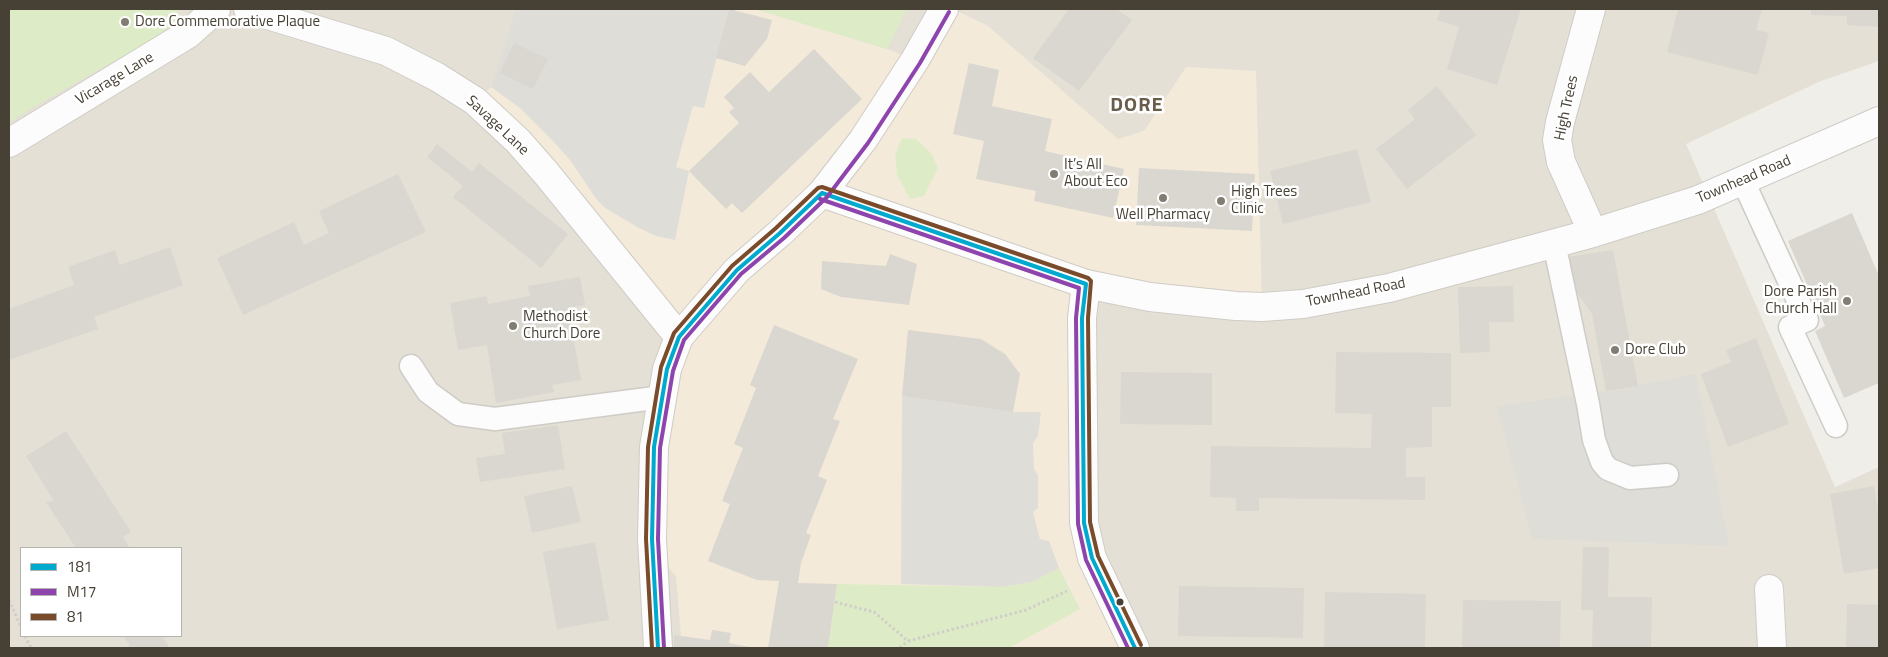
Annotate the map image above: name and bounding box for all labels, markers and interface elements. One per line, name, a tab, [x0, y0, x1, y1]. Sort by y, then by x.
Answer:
place label: Dore Commemorative Plaque	[135, 13, 320, 31]
marker: Dore Commemorative Plaque	[119, 16, 131, 28]
street label: Vicarage Lane	[73, 49, 157, 109]
street label: High Trees	[1551, 74, 1583, 142]
street label: Savage Lane	[462, 92, 532, 160]
district label: DORE	[1110, 94, 1164, 118]
street label: Townhead Road	[1694, 152, 1794, 208]
place label: It’s All About Eco	[1064, 156, 1128, 191]
marker: It’s All About Eco	[1048, 168, 1060, 180]
place label: High Trees Clinic	[1231, 183, 1297, 218]
marker: Well Pharmacy	[1157, 192, 1169, 204]
marker: High Trees Clinic	[1215, 195, 1227, 207]
place label: Well Pharmacy	[1116, 206, 1210, 224]
street label: Townhead Road	[1305, 275, 1407, 311]
place label: Dore Parish Church Hall	[1764, 283, 1837, 318]
marker: Dore Parish Church Hall	[1841, 295, 1853, 307]
place label: Methodist Church Dore	[523, 308, 600, 343]
marker: Methodist Church Dore	[507, 320, 519, 332]
place label: Dore Club	[1625, 341, 1686, 359]
marker: Dore Club	[1609, 344, 1621, 356]
legend	[20, 547, 182, 637]
text: 181	[67, 555, 92, 578]
text: M17	[67, 580, 96, 603]
unlabelled marker	[1115, 597, 1125, 607]
text: 81	[67, 605, 84, 628]

